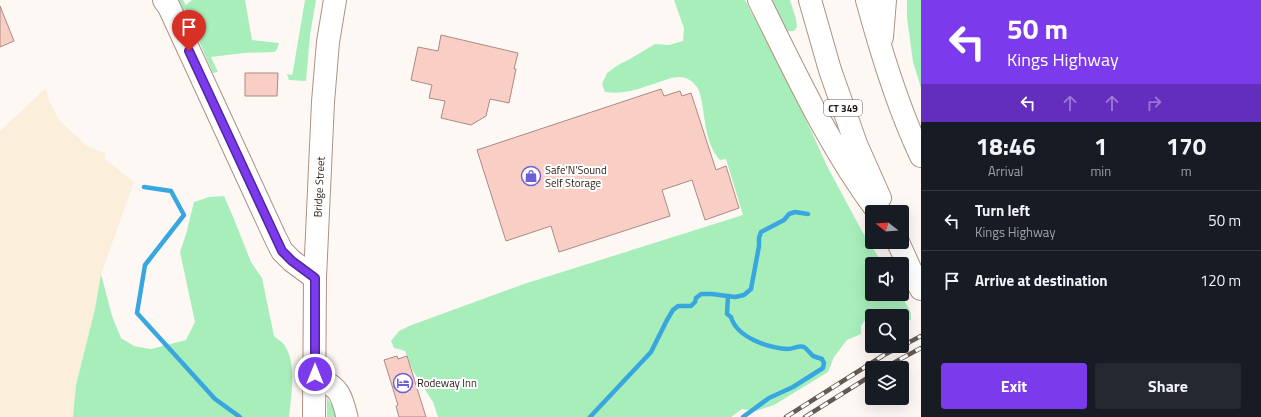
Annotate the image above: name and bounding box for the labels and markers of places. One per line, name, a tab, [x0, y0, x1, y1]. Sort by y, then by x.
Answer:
pin	[172, 10, 206, 51]
place label: Safe'N'Sound Self Storage	[545, 162, 607, 191]
shop icon: Safe'N'Sound Self Storage	[520, 165, 542, 187]
hotel icon: Rodeway Inn	[392, 372, 414, 394]
place label: Rodeway Inn	[417, 375, 477, 391]

